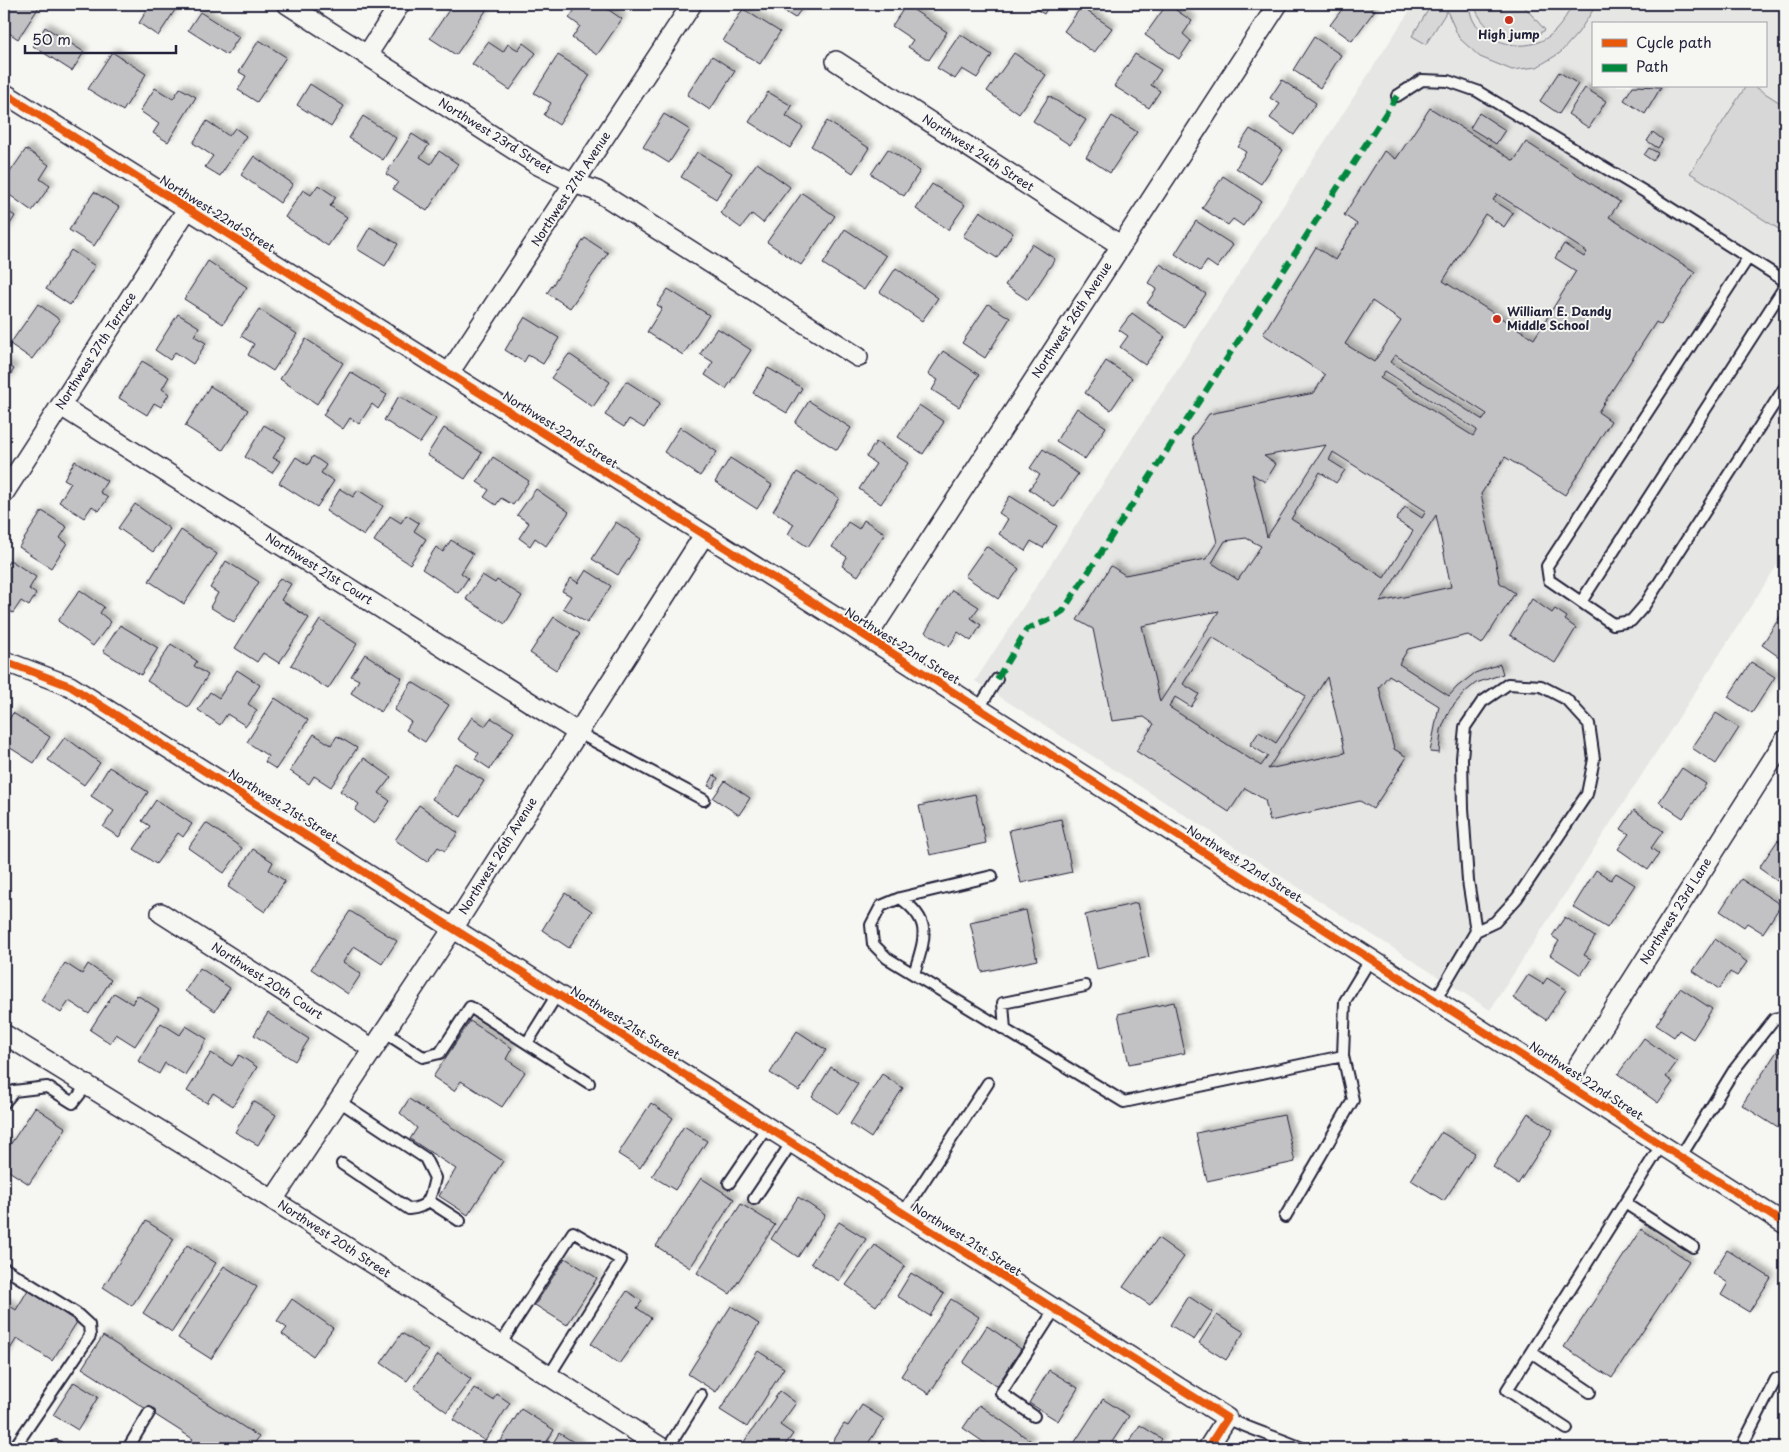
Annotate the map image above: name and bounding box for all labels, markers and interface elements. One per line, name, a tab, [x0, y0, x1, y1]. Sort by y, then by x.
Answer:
marker: High jump	[1503, 14, 1515, 26]
scale bar	[25, 22, 176, 54]
legend	[1592, 22, 1766, 88]
place label: High jump	[1478, 25, 1540, 43]
text: 50 m	[32, 27, 71, 50]
text: Cycle path	[1636, 30, 1712, 53]
text: Path	[1636, 54, 1668, 77]
street label: Northwest 23rd Street	[435, 93, 556, 177]
street label: Northwest 24th Street	[919, 109, 1038, 195]
street label: Northwest 27th Avenue	[526, 127, 614, 250]
street label: Northwest 22nd Street	[157, 170, 279, 256]
street label: Northwest 26th Avenue	[1027, 257, 1116, 381]
street label: Northwest 27th Terrace	[50, 288, 140, 413]
place label: William E. Dandy Middle School	[1507, 302, 1611, 334]
marker: William E. Dandy Middle School	[1491, 313, 1503, 325]
street label: Northwest 22nd Street	[500, 386, 622, 472]
street label: Northwest 21st Court	[262, 528, 377, 609]
street label: Northwest 22nd Street	[842, 602, 964, 688]
street label: Northwest 21st Street	[225, 764, 342, 846]
street label: Northwest 26th Avenue	[454, 793, 541, 918]
street label: Northwest 22nd Street	[1184, 820, 1306, 906]
street label: Northwest 23rd Lane	[1635, 853, 1715, 967]
street label: Northwest 20th Court	[208, 937, 327, 1023]
street label: Northwest 21st Street	[567, 981, 684, 1063]
street label: Northwest 22nd Street	[1526, 1036, 1647, 1124]
street label: Northwest 20th Street	[274, 1195, 395, 1282]
street label: Northwest 21st Street	[909, 1198, 1026, 1280]

